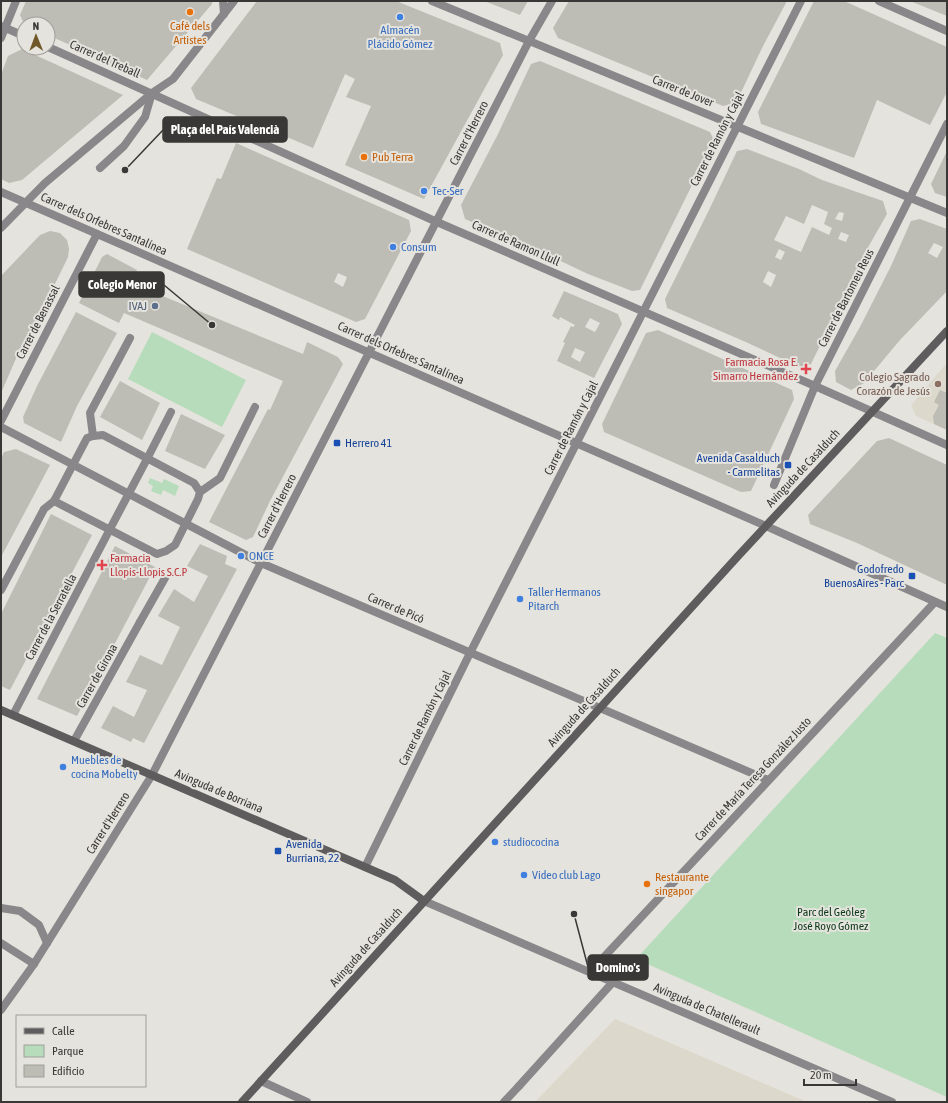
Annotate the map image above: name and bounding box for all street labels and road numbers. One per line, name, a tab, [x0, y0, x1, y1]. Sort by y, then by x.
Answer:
street label: Carrer del Treball	[68, 37, 143, 81]
street label: Carrer de Jover	[650, 72, 716, 110]
street label: Carrer de Ramón y Cajal	[687, 89, 747, 188]
street label: Carrer d'Herrero	[447, 98, 491, 168]
street label: Carrer dels Orfebres Santalínea	[39, 190, 169, 258]
street label: Carrer de Ramon Llull	[470, 217, 563, 269]
street label: Carrer de Bartomeu Reus	[815, 247, 877, 349]
street label: Carrer de Benassal	[13, 282, 63, 361]
street label: Carrer dels Orfebres Santalínea	[336, 319, 466, 387]
street label: Carrer de Ramón y Cajal	[541, 378, 601, 477]
street label: Avinguda de Casalduch	[763, 426, 843, 510]
street label: Carrer d'Herrero	[255, 471, 299, 541]
street label: Carrer de la Serratella	[22, 572, 80, 662]
street label: Carrer de Picó	[366, 590, 427, 626]
street label: Carrer de Girona	[74, 641, 120, 711]
street label: Avinguda de Casalduch	[545, 665, 623, 749]
street label: Carrer de Ramón y Cajal	[396, 668, 454, 768]
street label: Carrer de María Teresa González Justo	[692, 714, 814, 844]
street label: Avinguda de Borriana	[173, 766, 265, 816]
street label: Carrer d'Herrero	[83, 789, 133, 857]
street label: Avinguda de Casalduch	[327, 905, 405, 989]
street label: Avinguda de Chatellerault	[652, 980, 763, 1038]

